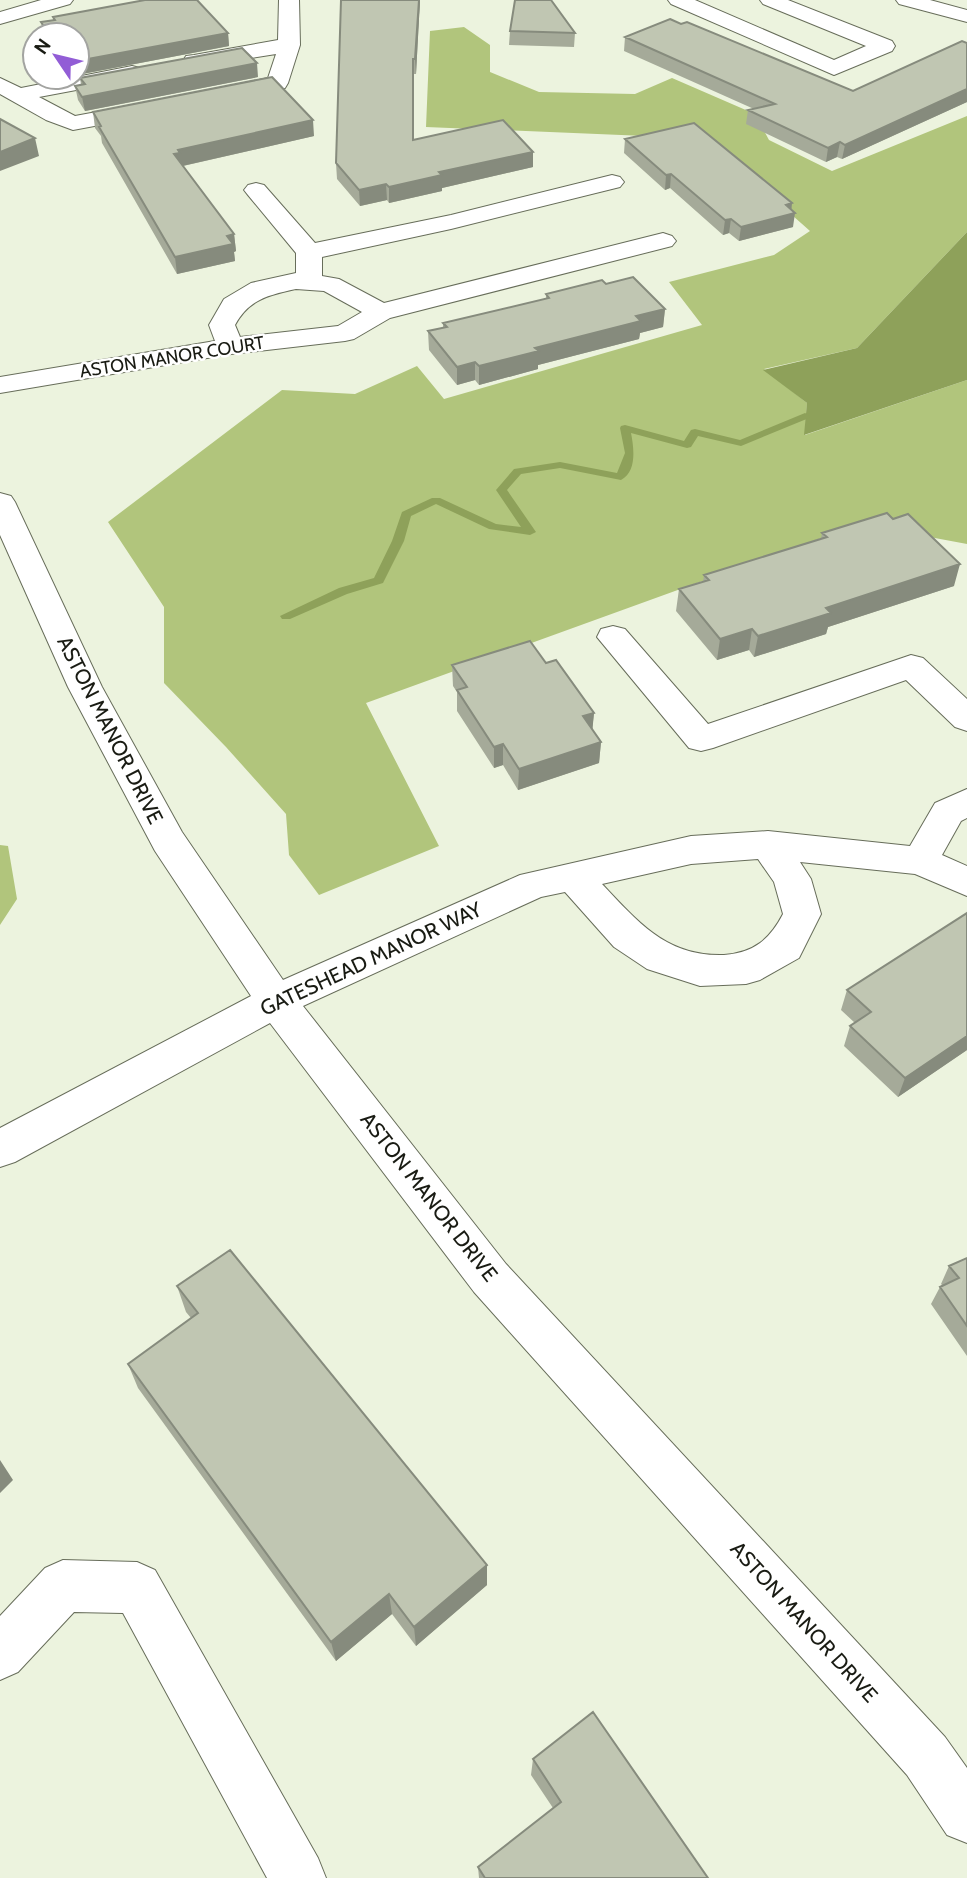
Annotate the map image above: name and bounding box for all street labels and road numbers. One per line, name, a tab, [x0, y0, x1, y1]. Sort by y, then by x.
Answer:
street label: ASTON MANOR COURT	[78, 331, 266, 382]
street label: ASTON MANOR DRIVE	[52, 632, 169, 828]
street label: GATESHEAD MANOR WAY	[256, 896, 486, 1021]
street label: ASTON MANOR DRIVE	[356, 1107, 503, 1286]
street label: ASTON MANOR DRIVE	[726, 1536, 883, 1707]

